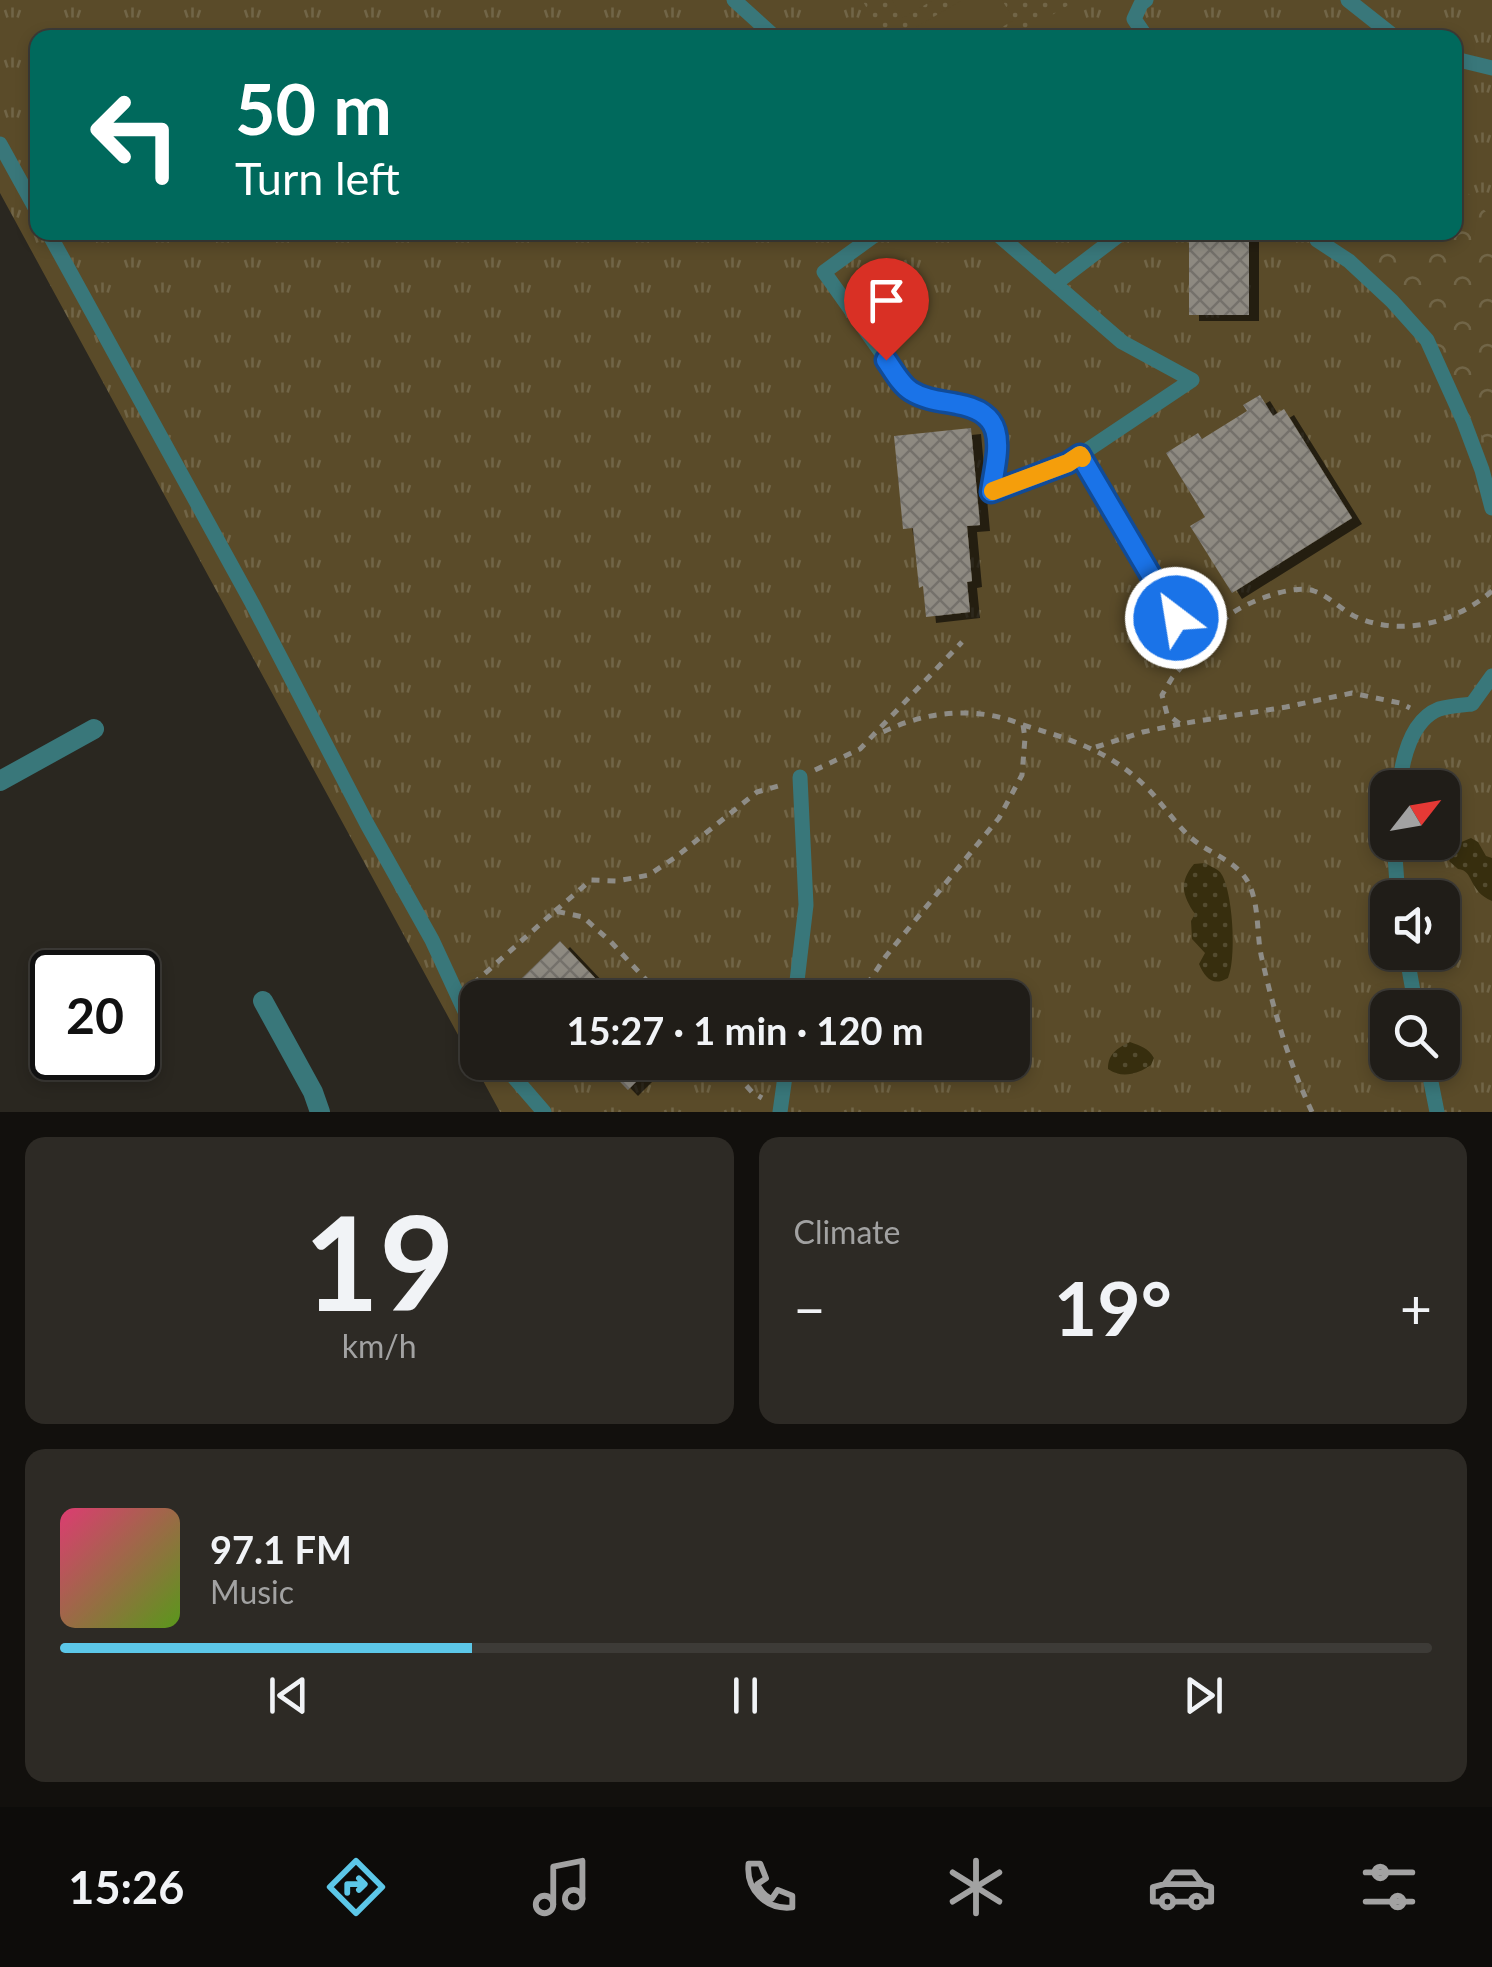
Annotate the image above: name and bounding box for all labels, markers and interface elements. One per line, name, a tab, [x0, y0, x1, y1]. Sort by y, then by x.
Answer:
text: 50 m	[235, 66, 392, 150]
icon: left	[70, 70, 200, 200]
text: Turn left	[235, 151, 400, 205]
pin	[844, 258, 929, 361]
icon: arrive	[859, 273, 914, 328]
position arrow	[1124, 566, 1228, 670]
north arrow	[1370, 770, 1460, 860]
map controls	[1370, 770, 1460, 1080]
button: sound	[1370, 880, 1460, 970]
speed limit sign: 20	[30, 950, 160, 1080]
button: search	[1370, 990, 1460, 1080]
text: 15:27 · 1 min · 120 m	[566, 1007, 924, 1053]
text: 19	[304, 1183, 455, 1339]
text: Climate	[794, 1212, 900, 1251]
text: 19°	[1054, 1262, 1172, 1352]
text: −	[794, 1275, 825, 1341]
text: +	[1400, 1275, 1432, 1341]
text: km/h	[342, 1326, 417, 1365]
text: 97.1 FM	[210, 1526, 352, 1572]
text: Music	[210, 1572, 294, 1611]
icon: previous	[261, 1668, 316, 1723]
icon: pause	[718, 1668, 773, 1723]
icon: next	[1176, 1668, 1231, 1723]
icon: directions	[321, 1852, 391, 1922]
icon: music	[527, 1852, 597, 1922]
icon: phone	[734, 1852, 804, 1922]
icon: climate	[941, 1852, 1011, 1922]
icon: car	[1147, 1852, 1217, 1922]
icon: filters	[1354, 1852, 1424, 1922]
text: 15:26	[68, 1860, 184, 1914]

